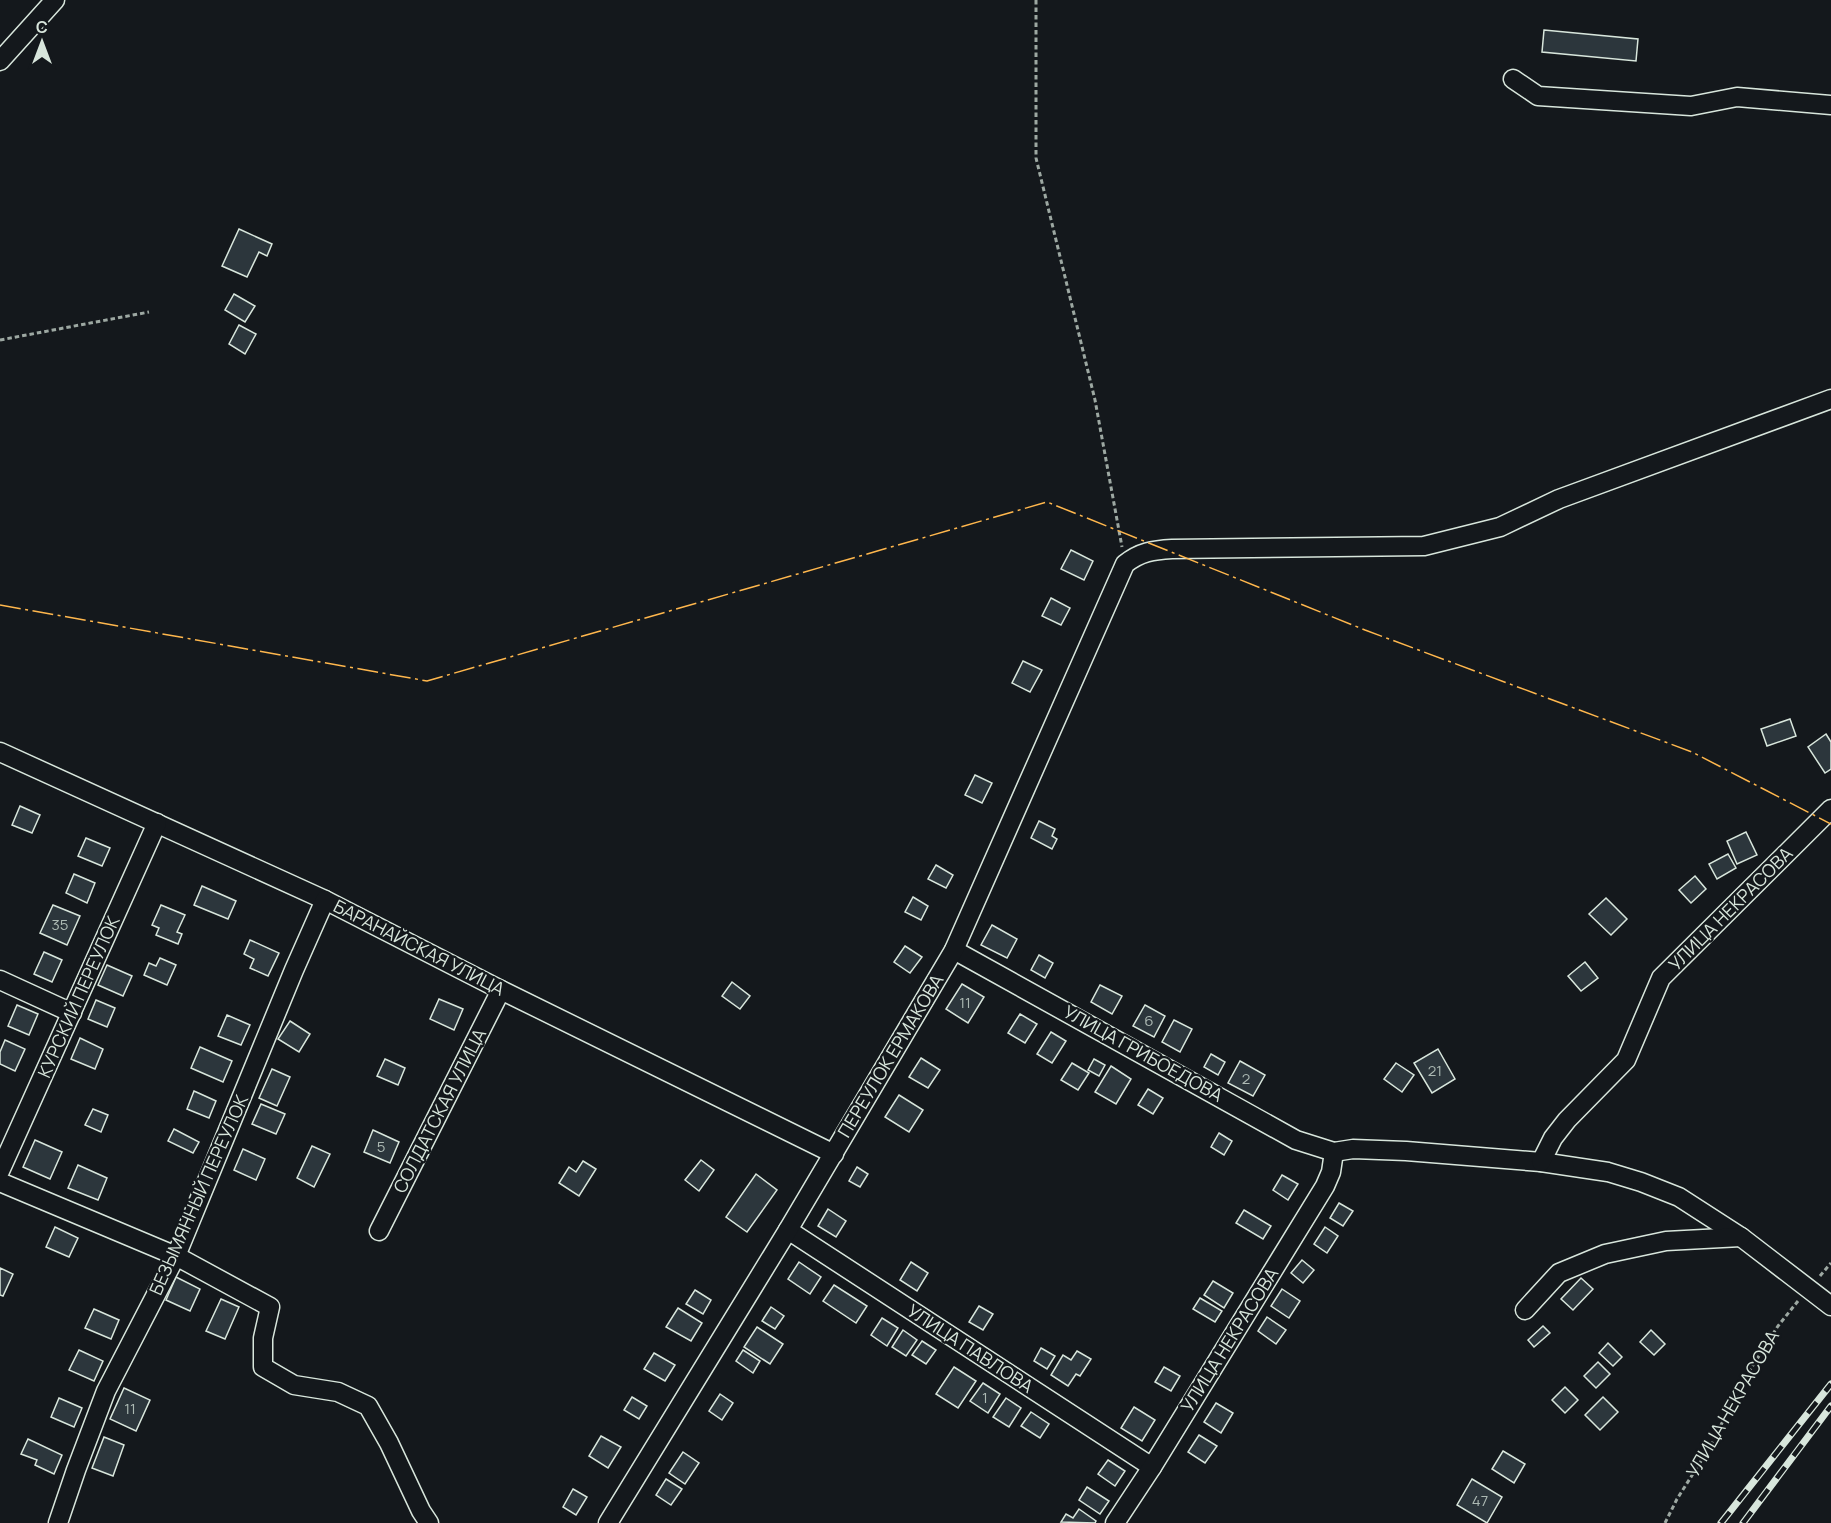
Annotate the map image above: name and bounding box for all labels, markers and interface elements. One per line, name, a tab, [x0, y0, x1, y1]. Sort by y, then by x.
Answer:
north arrow	[12, 12, 72, 72]
text: С	[36, 16, 48, 38]
street label: УЛИЦА НЕКРАСОВА	[1663, 841, 1798, 975]
street label: БАРАНАЙСКАЯ УЛИЦА	[330, 894, 510, 1001]
street label: КУРСКИЙ ПЕРЕУЛОК	[32, 912, 125, 1081]
house number: 35	[52, 914, 68, 935]
street label: ПЕРЕУЛОК ЕРМАКОВА	[832, 969, 949, 1142]
house number: 11	[959, 992, 971, 1013]
street label: УЛИЦА ГРИБОЕДОВА	[1060, 999, 1228, 1107]
house number: 6	[1144, 1010, 1154, 1031]
street label: СОЛДАТСКАЯ УЛИЦА	[387, 1024, 491, 1197]
house number: 21	[1428, 1060, 1442, 1081]
house number: 2	[1242, 1068, 1250, 1089]
street label: БЕЗЫМЯННЫЙ ПЕРЕУЛОК	[143, 1090, 253, 1299]
house number: 5	[377, 1136, 385, 1157]
street label: УЛИЦА НЕКРАСОВА	[1175, 1262, 1284, 1416]
street label: УЛИЦА ПАВЛОВА	[903, 1298, 1039, 1398]
street label: УЛИЦА НЕКРАСОВА	[1680, 1325, 1784, 1481]
house number: 1	[982, 1387, 988, 1408]
house number: 11	[124, 1398, 136, 1419]
house number: 47	[1472, 1490, 1488, 1511]

